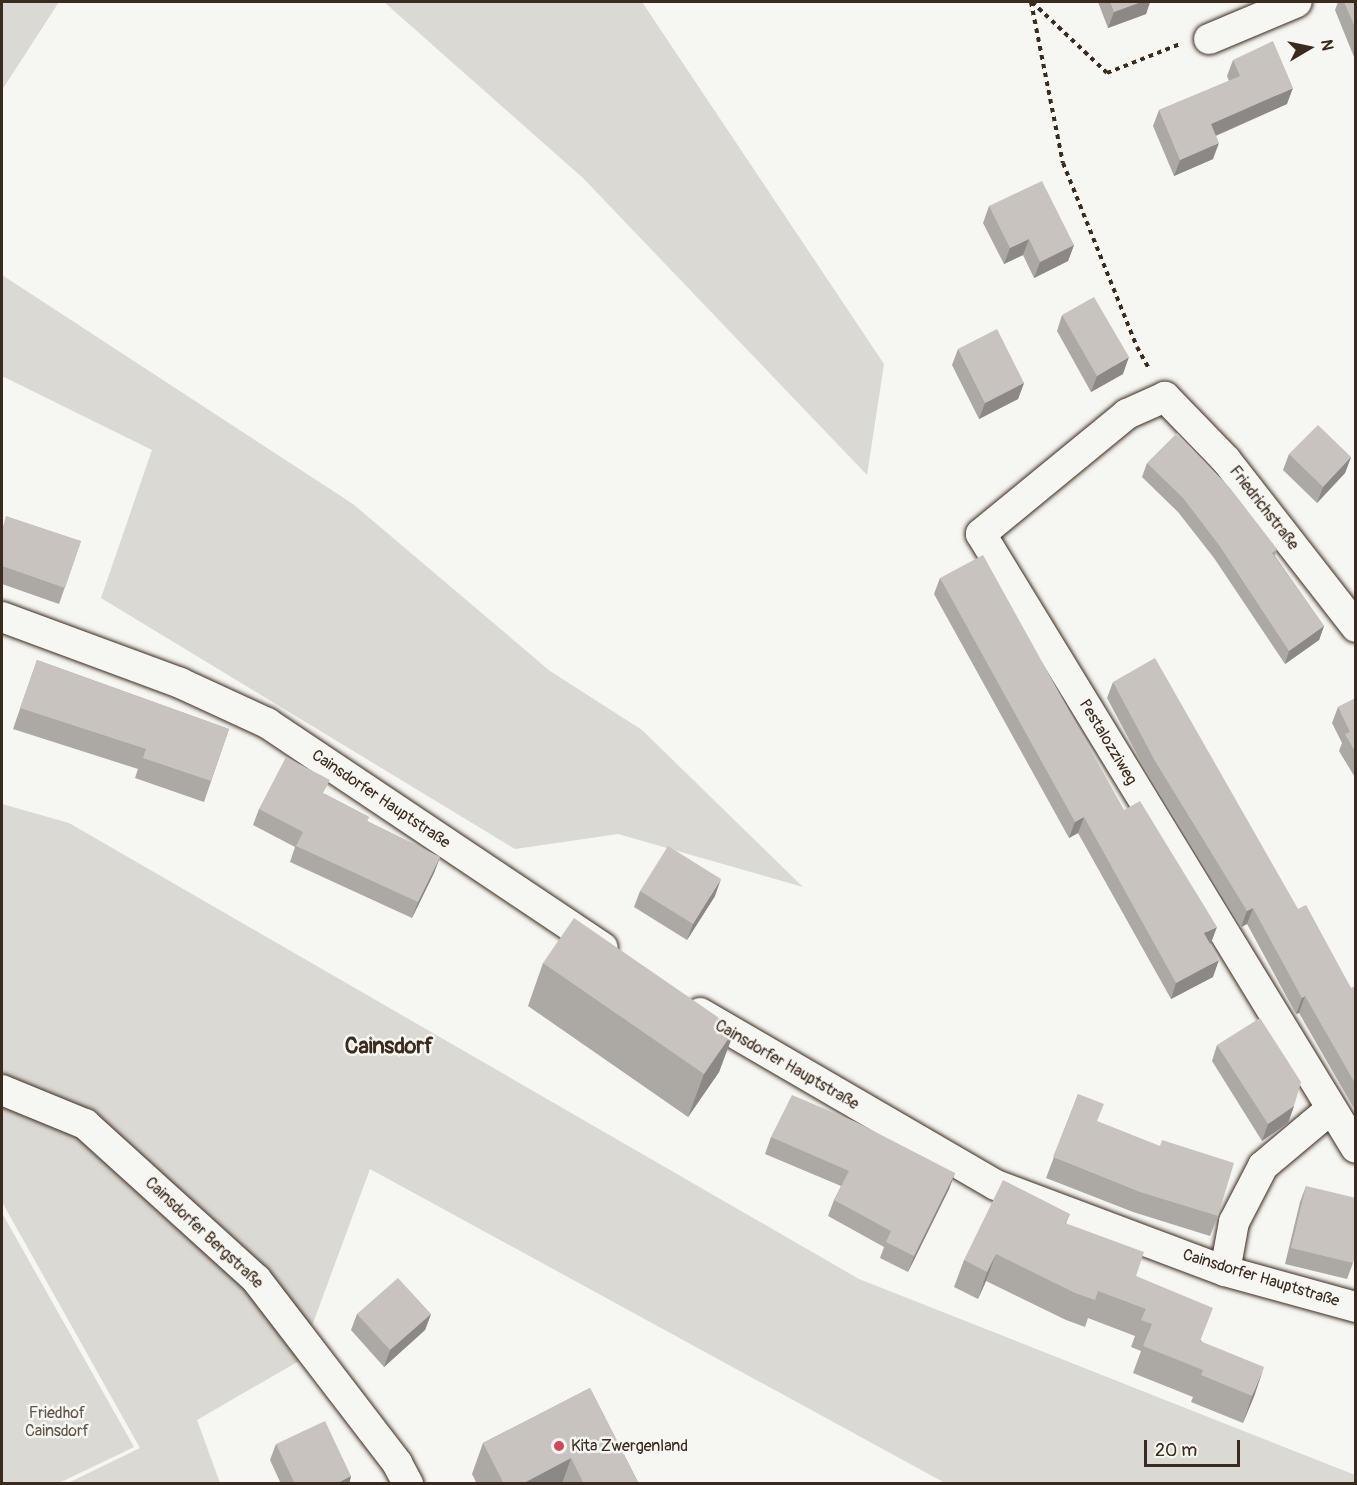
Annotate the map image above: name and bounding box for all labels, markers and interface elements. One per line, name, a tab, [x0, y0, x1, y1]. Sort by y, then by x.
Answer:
north arrow	[1279, 18, 1339, 78]
text: N	[1316, 38, 1338, 52]
street label: Friedrichstraße	[1225, 462, 1303, 554]
street label: Pestalozziweg	[1075, 696, 1141, 788]
street label: Cainsdorfer Hauptstraße	[308, 745, 454, 853]
street label: Cainsdorfer Hauptstraße	[712, 1016, 862, 1114]
district label: Cainsdorf	[345, 1034, 433, 1060]
street label: Cainsdorfer Bergstraße	[141, 1173, 267, 1293]
street label: Cainsdorfer Hauptstraße	[1180, 1245, 1342, 1311]
park label: Friedhof Cainsdorf	[25, 1403, 89, 1441]
scale bar	[1147, 1428, 1243, 1466]
place label: Kita Zwergenland	[571, 1436, 688, 1456]
marker: Kita Zwergenland	[552, 1439, 566, 1453]
text: 20 m	[1155, 1439, 1197, 1462]

